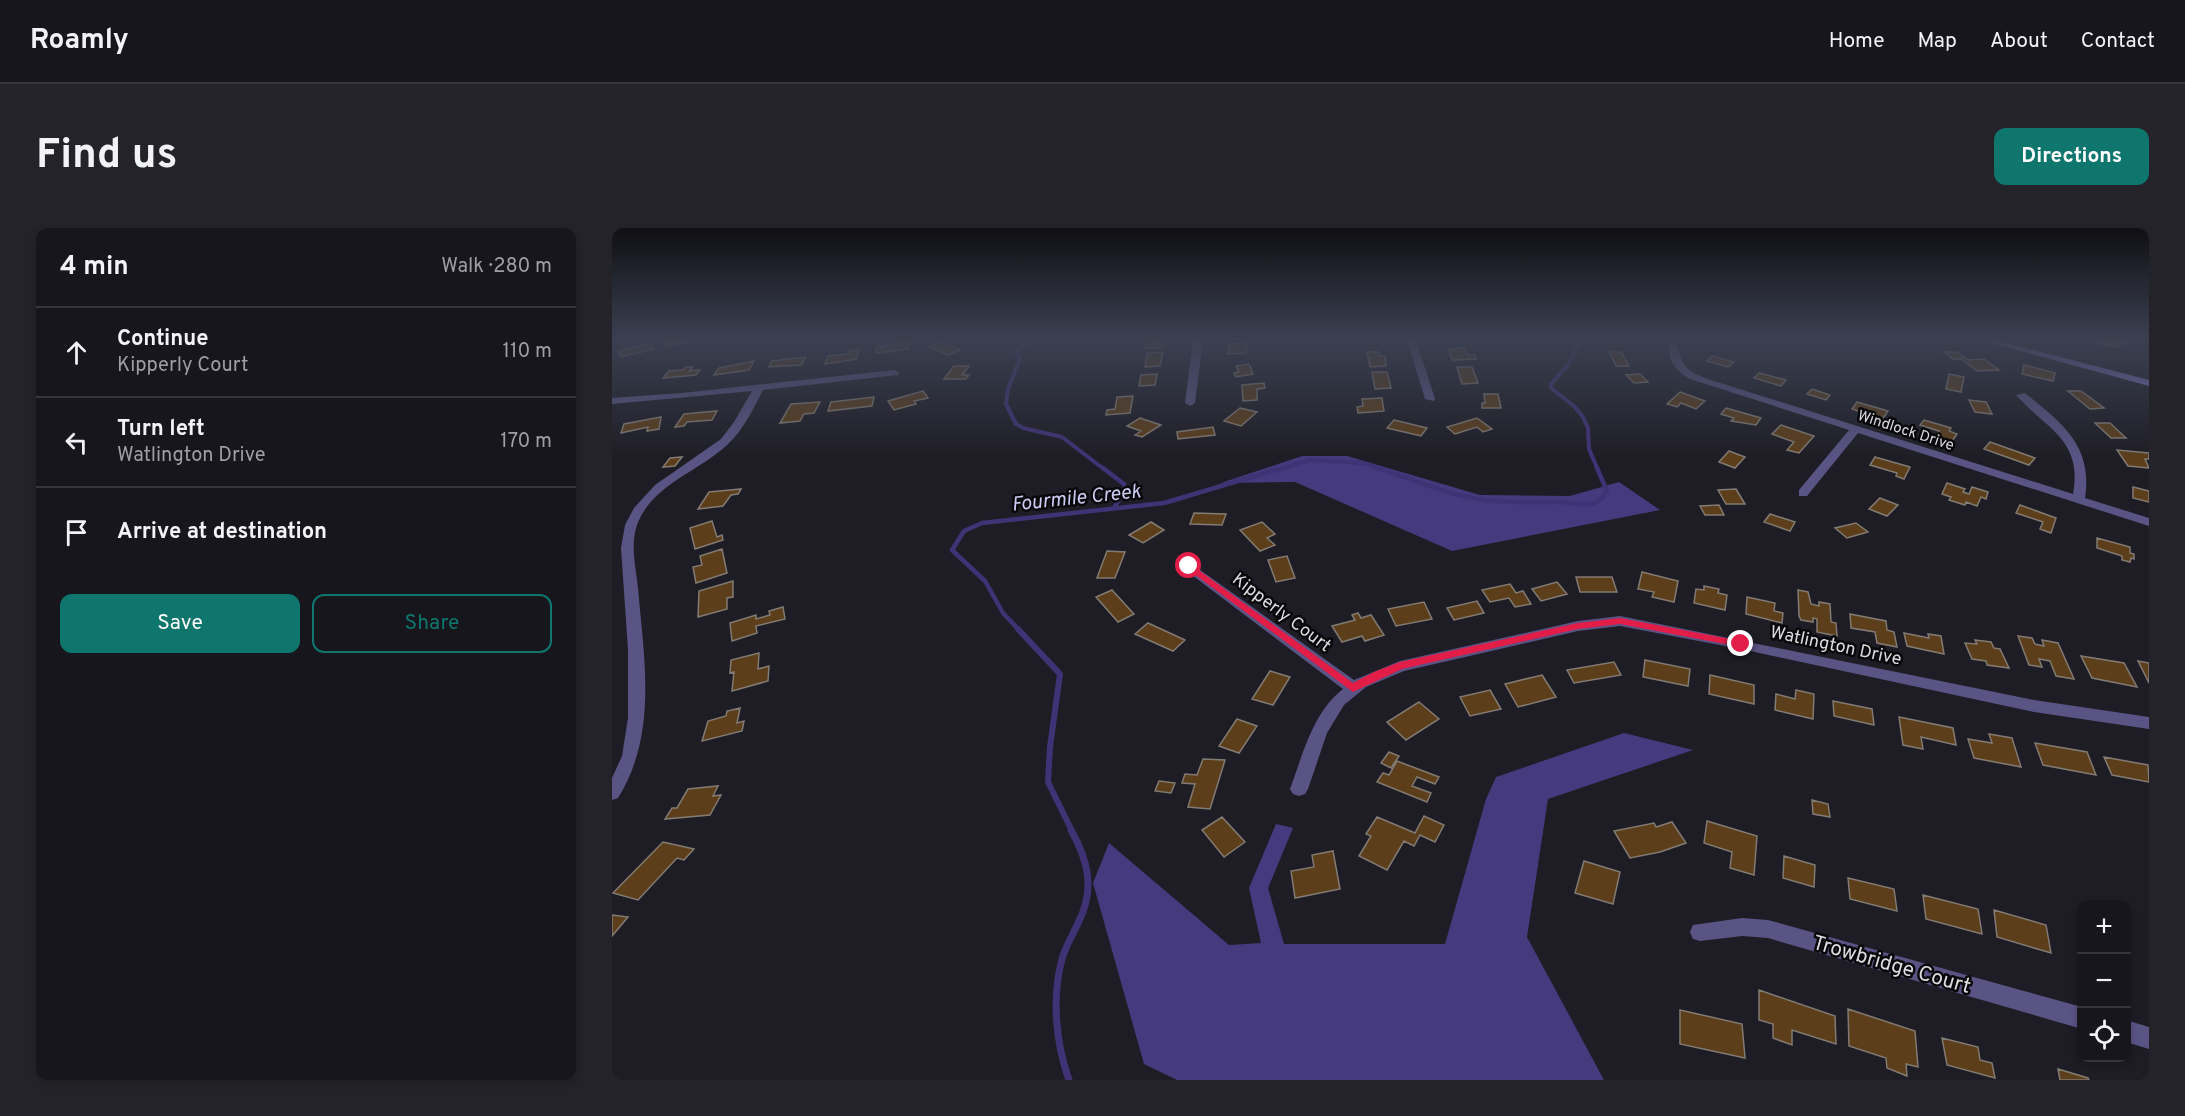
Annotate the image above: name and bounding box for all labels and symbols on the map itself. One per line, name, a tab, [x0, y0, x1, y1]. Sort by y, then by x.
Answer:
street label: Windlock Drive	[1855, 407, 1956, 456]
water label: Fourmile Creek	[1010, 479, 1143, 519]
route start	[1175, 552, 1201, 578]
street label: Kipperly Court	[1227, 568, 1335, 658]
street label: Watlington Drive	[1768, 621, 1903, 672]
route end	[1727, 630, 1753, 656]
street label: Trowbridge Court	[1809, 930, 1974, 1001]

